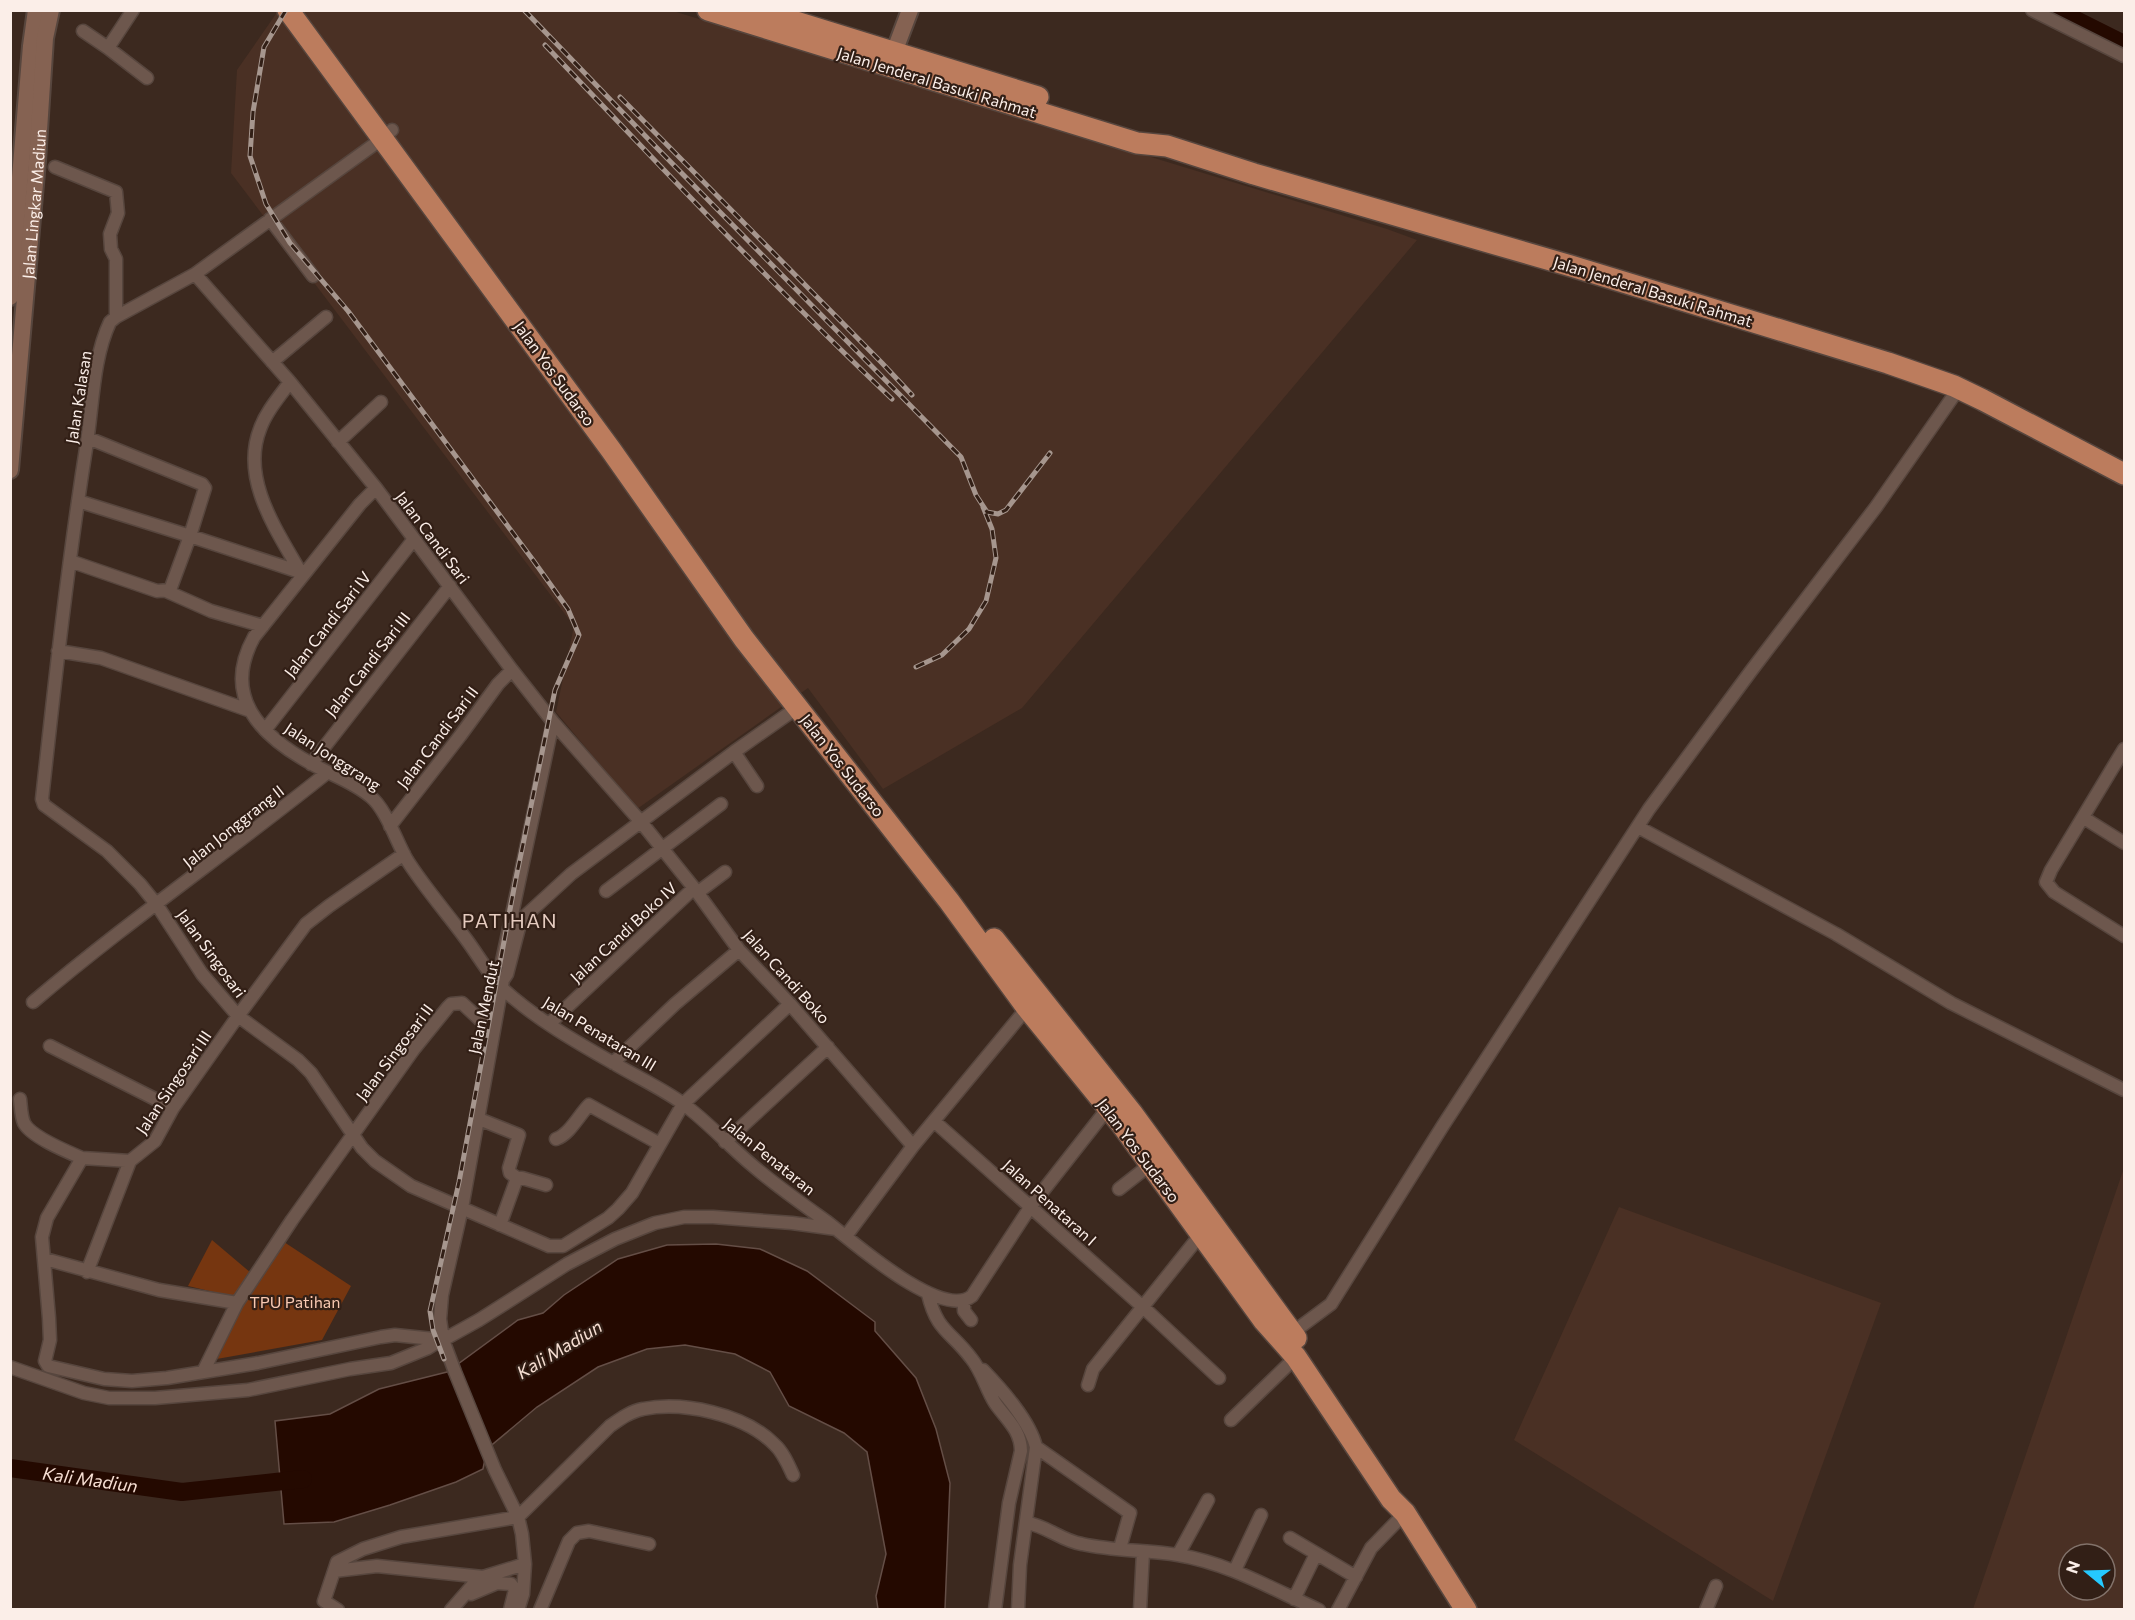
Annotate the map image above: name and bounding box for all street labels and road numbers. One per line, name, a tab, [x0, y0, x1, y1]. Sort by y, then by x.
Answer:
street label: Jalan Jenderal Basuki Rahmat	[835, 43, 1039, 122]
street label: Jalan Lingkar Madiun	[17, 128, 49, 280]
street label: Jalan Jenderal Basuki Rahmat	[1551, 252, 1755, 331]
street label: Jalan Yos Sudarso	[510, 317, 600, 429]
street label: Jalan Kalasan	[61, 349, 95, 445]
street label: Jalan Candi Sari	[392, 487, 474, 587]
street label: Jalan Candi Sari IV	[280, 567, 374, 681]
street label: Jalan Candi Sari III	[320, 608, 414, 720]
street label: Jalan Candi Sari II	[392, 682, 482, 792]
street label: Jalan Yos Sudarso	[797, 710, 889, 820]
street label: Jalan Jonggrang	[281, 718, 385, 794]
street label: Jalan Jonggrang II	[179, 781, 287, 871]
street label: Jalan Candi Boko IV	[566, 878, 680, 986]
street label: Jalan Singosari	[174, 905, 250, 1001]
street label: Jalan Candi Boko	[740, 925, 834, 1027]
street label: Jalan Mendut	[464, 958, 502, 1056]
street label: Jalan Penataran III	[540, 992, 660, 1074]
street label: Jalan Singosari II	[351, 1000, 437, 1104]
street label: Jalan Singosari III	[131, 1027, 215, 1137]
street label: Jalan Yos Sudarso	[1094, 1094, 1184, 1206]
street label: Jalan Penataran	[720, 1113, 820, 1199]
street label: Jalan Penataran I	[999, 1155, 1101, 1249]

